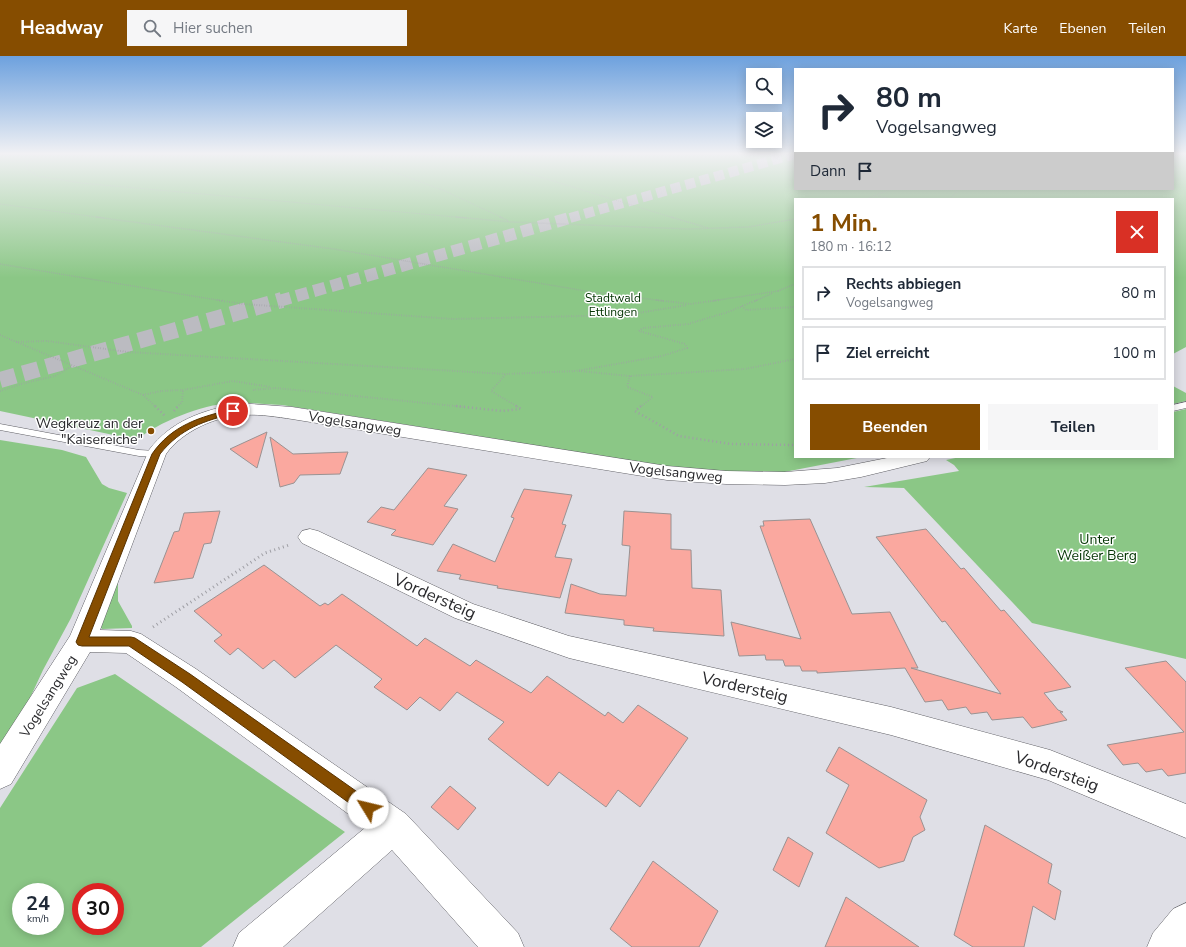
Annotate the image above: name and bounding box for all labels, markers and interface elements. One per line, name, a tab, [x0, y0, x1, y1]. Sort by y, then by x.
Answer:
search box	[127, 10, 407, 46]
text: Headway	[20, 15, 103, 41]
icon: search	[141, 17, 163, 39]
text: Hier suchen	[173, 18, 253, 38]
text: Karte	[1004, 19, 1037, 38]
text: Ebenen	[1059, 19, 1106, 38]
text: Teilen	[1128, 19, 1166, 38]
map controls	[746, 68, 782, 148]
button: search	[746, 68, 782, 104]
text: 80 m	[876, 79, 942, 117]
icon: right	[810, 84, 862, 136]
button: layers	[746, 112, 782, 148]
text: Vogelsangweg	[876, 115, 997, 139]
icon: arrive	[854, 160, 876, 182]
text: Dann	[810, 161, 846, 181]
text: 1 Min.	[810, 207, 878, 239]
button: close	[1116, 211, 1158, 253]
text: 180 m · 16:12	[810, 238, 892, 256]
text: Rechts abbiegen	[846, 274, 961, 294]
icon: right	[812, 282, 834, 304]
text: 80 m	[1121, 283, 1156, 303]
park label: Stadtwald Ettlingen	[585, 290, 641, 320]
text: Vogelsangweg	[846, 294, 933, 312]
icon: arrive	[812, 342, 834, 364]
text: Ziel erreicht	[846, 343, 929, 363]
text: 100 m	[1112, 343, 1156, 363]
pin	[216, 394, 250, 428]
icon: arrive	[222, 400, 244, 422]
button: Beenden	[810, 404, 980, 450]
button: Teilen	[988, 404, 1158, 450]
street label: Vogelsangweg	[306, 407, 403, 440]
place label: Wegkreuz an der "Kaisereiche"	[36, 414, 143, 449]
marker: Wegkreuz an der "Kaisereiche"	[146, 426, 156, 436]
street label: Vogelsangweg	[627, 458, 724, 487]
park label: Unter Weißer Berg	[1057, 530, 1137, 565]
street label: Vordersteig	[389, 568, 480, 625]
street label: Vogelsangweg	[15, 651, 81, 742]
street label: Vordersteig	[698, 666, 790, 709]
street label: Vordersteig	[1011, 745, 1102, 797]
position arrow	[347, 787, 389, 829]
speed limit sign: 30	[72, 883, 124, 935]
text: 24	[26, 890, 50, 917]
text: km/h	[27, 912, 49, 926]

